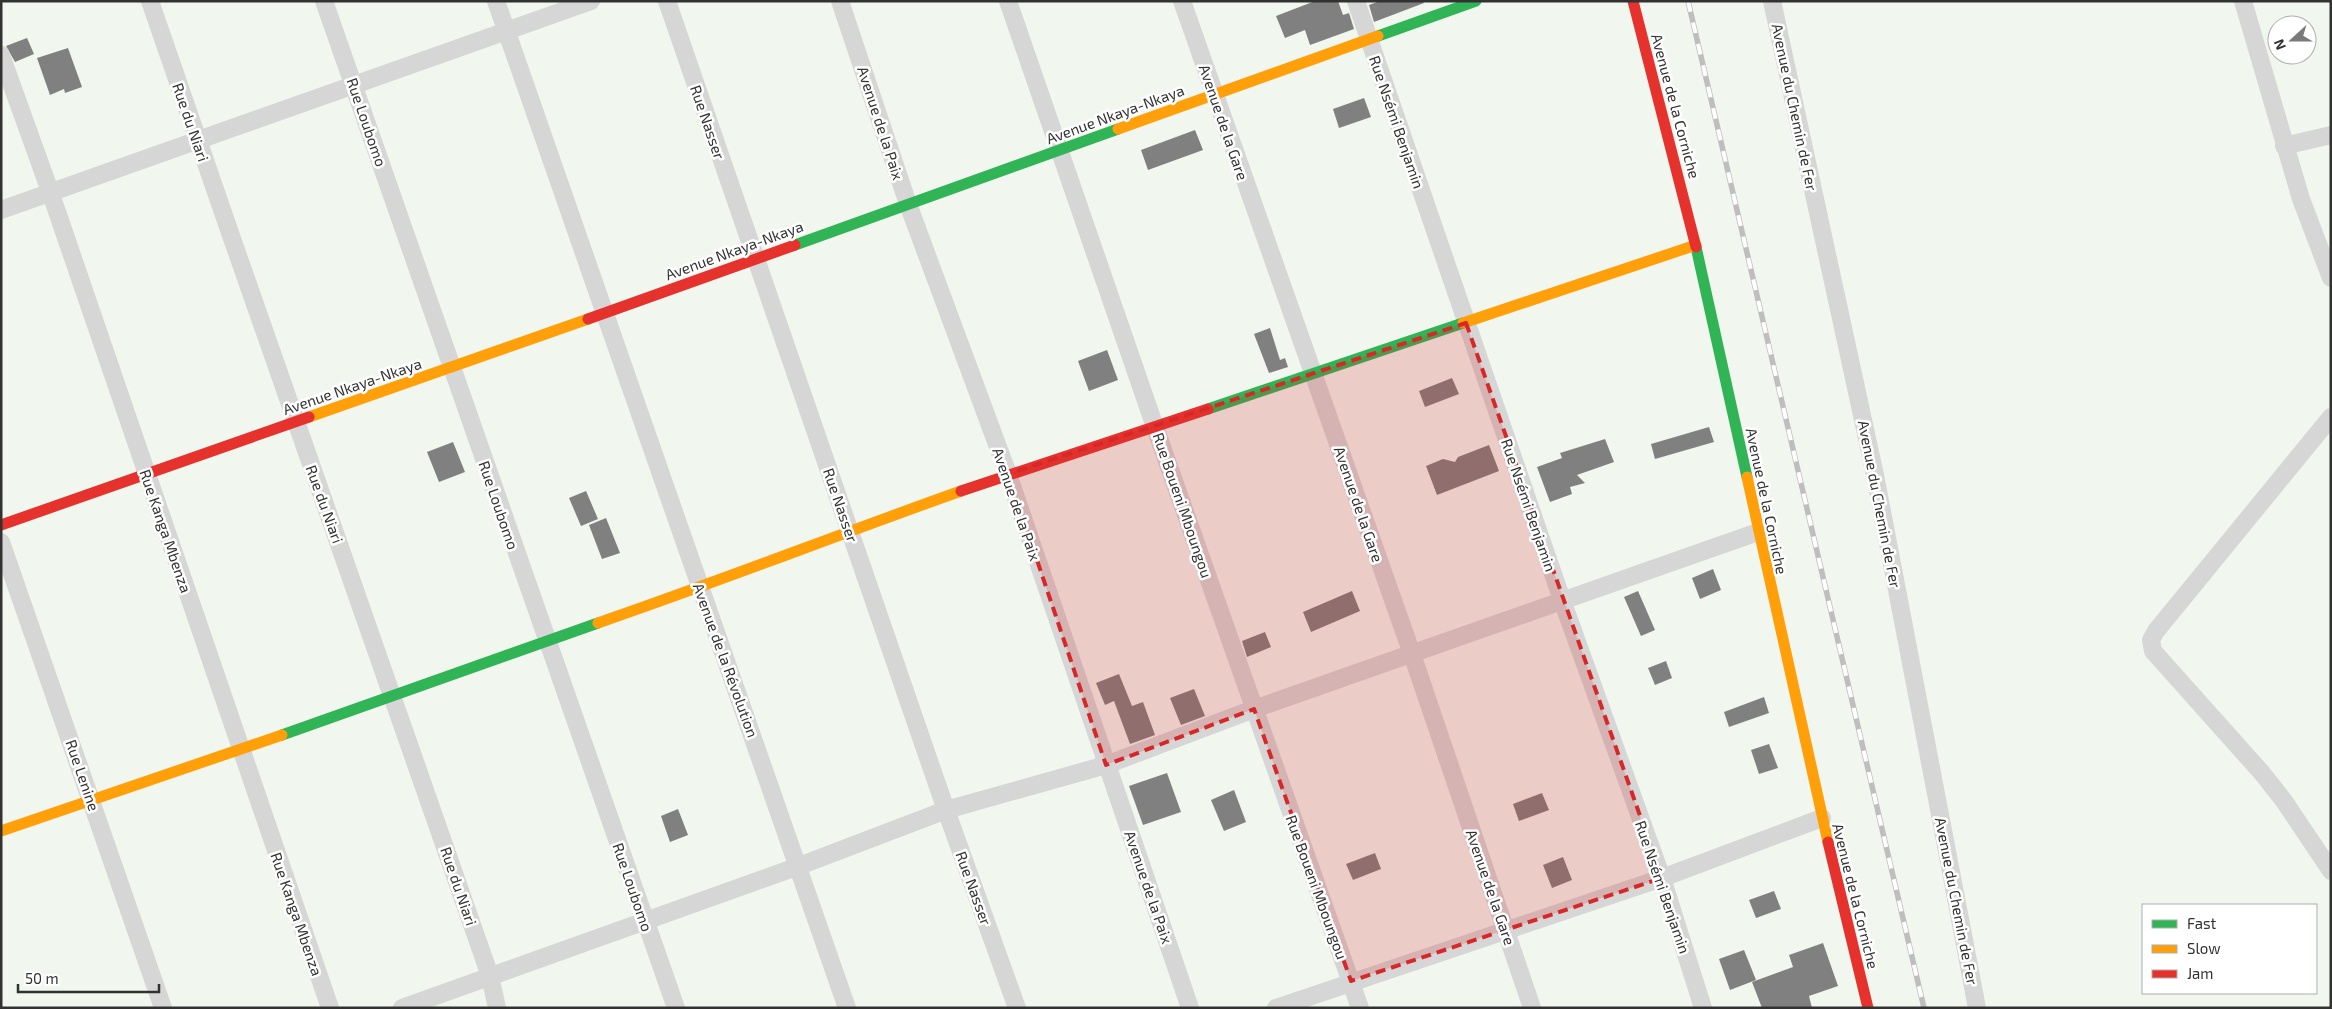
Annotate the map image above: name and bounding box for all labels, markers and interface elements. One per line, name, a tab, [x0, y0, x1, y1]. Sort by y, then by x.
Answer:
north arrow	[2267, 15, 2317, 65]
street label: Avenue du Chemin de Fer	[1768, 22, 1822, 192]
street label: Avenue de la Corniche	[1648, 32, 1704, 180]
text: N	[2270, 37, 2289, 53]
street label: Rue Nsémi Benjamin	[1365, 53, 1428, 191]
street label: Avenue de la Gare	[1196, 62, 1252, 182]
street label: Avenue de la Paix	[854, 64, 908, 182]
street label: Rue Loubomo	[343, 75, 391, 169]
street label: Rue du Niari	[169, 80, 213, 164]
street label: Avenue Nkaya-Nkaya	[1044, 81, 1186, 147]
street label: Rue Nasser	[687, 83, 729, 161]
street label: Avenue Nkaya-Nkaya	[663, 217, 805, 283]
street label: Avenue Nkaya-Nkaya	[280, 354, 424, 418]
street label: Avenue du Chemin de Fer	[1855, 419, 1905, 589]
street label: Avenue de la Corniche	[1743, 426, 1791, 576]
street label: Rue Boueni Mboungou	[1150, 430, 1216, 580]
street label: Rue Nsémi Benjamin	[1497, 436, 1560, 574]
street label: Avenue de la Gare	[1331, 444, 1387, 564]
street label: Avenue de la Paix	[989, 445, 1045, 563]
street label: Rue Loubomo	[475, 458, 523, 552]
street label: Rue du Niari	[303, 462, 347, 546]
street label: Rue Nasser	[820, 466, 862, 544]
street label: Rue Kanga Mbenza	[136, 467, 196, 595]
street label: Avenue de la Révolution	[690, 580, 762, 740]
street label: Rue Lenine	[62, 737, 104, 813]
street label: Rue Boueni Mboungou	[1282, 812, 1352, 962]
street label: Avenue du Chemin de Fer	[1932, 816, 1982, 986]
street label: Rue Nsémi Benjamin	[1631, 818, 1694, 956]
street label: Avenue de la Corniche	[1829, 821, 1883, 971]
street label: Avenue de la Gare	[1463, 827, 1519, 947]
street label: Avenue de la Paix	[1121, 828, 1177, 946]
street label: Rue Loubomo	[609, 840, 657, 934]
street label: Rue du Niari	[437, 844, 481, 928]
street label: Rue Nasser	[952, 849, 996, 927]
street label: Rue Kanga Mbenza	[267, 850, 327, 978]
legend	[2142, 904, 2317, 994]
text: Fast	[2187, 914, 2217, 932]
text: Slow	[2187, 939, 2221, 957]
scale bar	[18, 962, 159, 994]
text: Jam	[2187, 964, 2213, 982]
text: 50 m	[25, 969, 59, 987]

